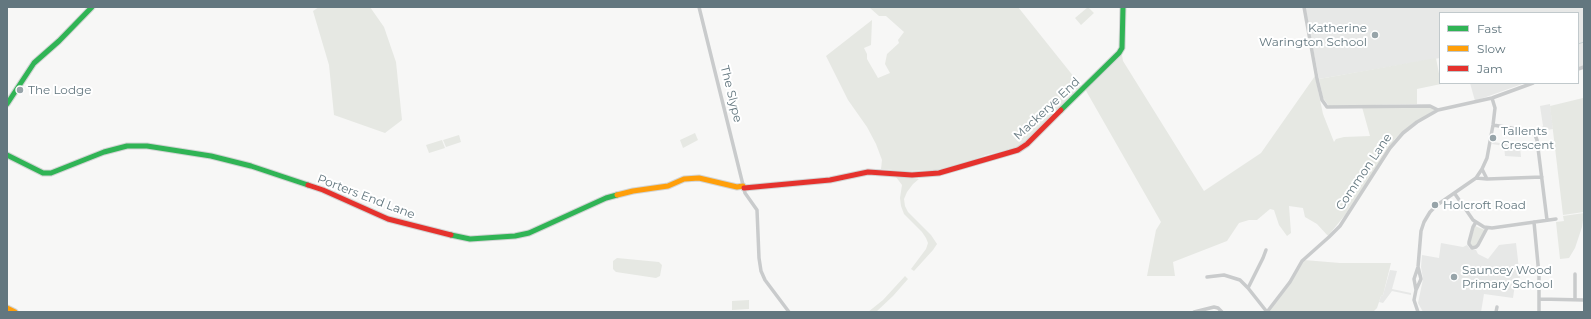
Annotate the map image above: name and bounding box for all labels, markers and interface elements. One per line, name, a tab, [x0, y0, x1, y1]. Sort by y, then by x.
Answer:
legend	[1439, 12, 1579, 84]
place label: Katherine Warington School	[1259, 21, 1367, 49]
text: Fast	[1477, 21, 1502, 36]
marker: Katherine Warington School	[1370, 30, 1380, 40]
text: Slow	[1477, 41, 1506, 56]
text: Jam	[1477, 61, 1503, 76]
street label: The Slype	[717, 64, 745, 124]
street label: Mackerye End	[1011, 75, 1083, 143]
place label: The Lodge	[28, 83, 91, 97]
marker: The Lodge	[15, 85, 25, 95]
place label: Tallents Crescent	[1501, 124, 1554, 152]
street label: Common Lane	[1333, 131, 1395, 213]
marker: Tallents Crescent	[1488, 133, 1498, 143]
street label: Porters End Lane	[315, 172, 417, 222]
place label: Holcroft Road	[1443, 198, 1526, 212]
marker: Holcroft Road	[1430, 200, 1440, 210]
place label: Sauncey Wood Primary School	[1462, 263, 1553, 291]
marker: Sauncey Wood Primary School	[1449, 272, 1459, 282]

